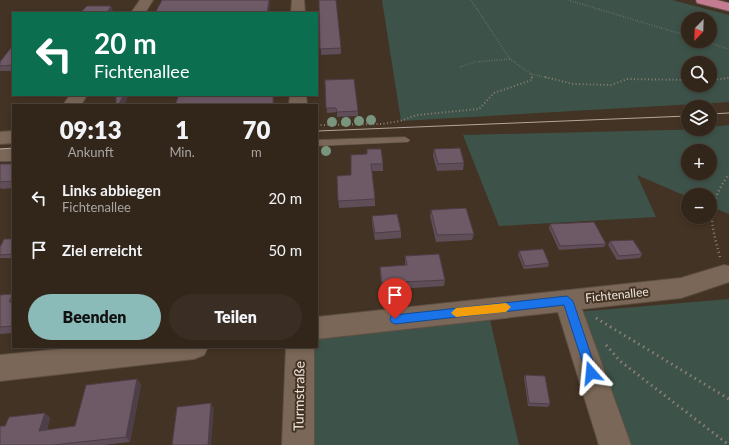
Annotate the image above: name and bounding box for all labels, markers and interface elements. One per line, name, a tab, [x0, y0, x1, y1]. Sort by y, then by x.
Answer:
north arrow	[681, 12, 717, 48]
map controls	[681, 12, 717, 224]
text: 20 m	[94, 26, 157, 60]
icon: left	[28, 28, 80, 80]
button: search	[681, 56, 717, 92]
text: Fichtenallee	[94, 60, 189, 82]
button: layers	[681, 100, 717, 136]
text: 09:13	[60, 115, 122, 144]
text: 1	[175, 115, 189, 144]
text: 70	[242, 115, 270, 144]
text: Ankunft	[68, 144, 114, 160]
text: Min.	[169, 144, 195, 160]
text: m	[251, 144, 262, 160]
button: +	[681, 144, 717, 180]
text: Links abbiegen	[62, 181, 161, 199]
icon: left	[28, 187, 50, 209]
button: −	[681, 188, 717, 224]
text: 20 m	[268, 189, 302, 207]
text: Fichtenallee	[62, 199, 131, 215]
icon: arrive	[28, 239, 50, 261]
text: Ziel erreicht	[62, 241, 142, 259]
text: 50 m	[268, 241, 302, 259]
pin	[378, 278, 412, 319]
icon: arrive	[384, 284, 406, 306]
street label: Fichtenallee	[585, 284, 649, 305]
button: Beenden	[28, 294, 161, 340]
button: Teilen	[169, 294, 302, 340]
position arrow	[570, 352, 612, 394]
street label: Turmstraße	[289, 361, 308, 431]

